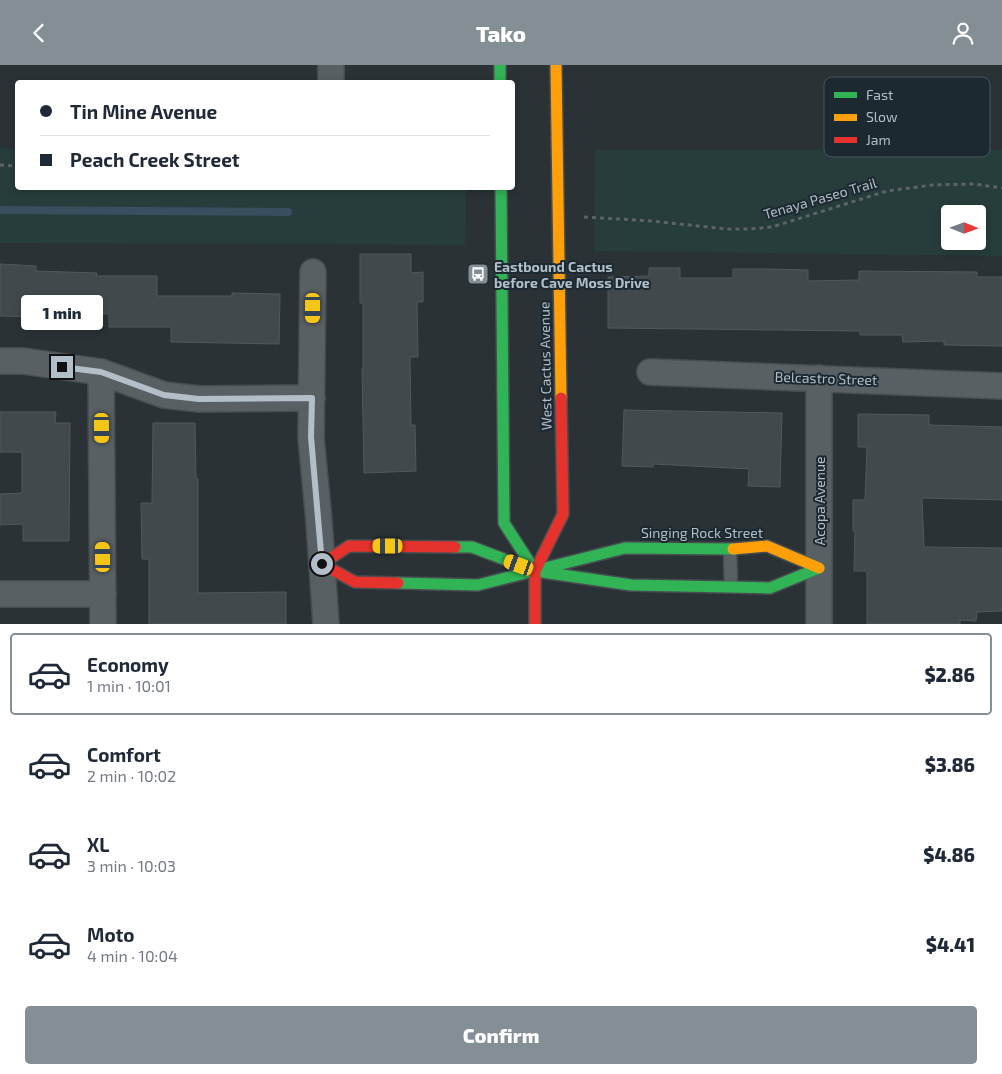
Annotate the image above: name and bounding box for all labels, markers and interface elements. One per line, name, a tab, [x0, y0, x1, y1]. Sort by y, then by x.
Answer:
icon: back	[25, 19, 53, 47]
icon: person	[949, 19, 977, 47]
text: Tako	[476, 20, 526, 46]
legend	[824, 77, 990, 157]
text: Fast	[866, 86, 893, 103]
text: Tin Mine Avenue	[70, 100, 217, 123]
text: Slow	[866, 108, 898, 125]
text: Jam	[866, 131, 891, 148]
text: Peach Creek Street	[70, 148, 240, 171]
street label: Tenaya Paseo Trail	[761, 173, 879, 222]
north arrow	[941, 205, 986, 250]
map controls	[941, 205, 986, 250]
place label: Eastbound Cactus before Cave Moss Drive	[494, 258, 650, 291]
bus stop icon: Eastbound Cactus before Cave Moss Drive	[466, 262, 490, 286]
car	[305, 293, 320, 323]
callout: 1 min	[21, 295, 103, 329]
street label: West Cactus Avenue	[535, 301, 555, 431]
text: 1 min	[42, 303, 82, 322]
route end	[51, 356, 73, 378]
street label: Belcastro Street	[774, 368, 878, 388]
car	[94, 413, 109, 443]
street label: Acopa Avenue	[811, 457, 828, 545]
street label: Singing Rock Street	[641, 524, 763, 541]
car	[373, 539, 403, 554]
car	[95, 542, 110, 572]
route start	[311, 553, 333, 575]
car	[502, 553, 535, 577]
icon: car	[27, 652, 72, 697]
text: Economy	[87, 653, 169, 676]
text: $2.86	[924, 663, 975, 686]
text: 1 min · 10:01	[87, 676, 171, 695]
icon: car	[27, 742, 72, 787]
text: Comfort	[87, 743, 161, 766]
text: $3.86	[925, 753, 975, 776]
text: 2 min · 10:02	[87, 766, 176, 785]
icon: car	[27, 832, 72, 877]
text: XL	[87, 833, 109, 856]
text: $4.86	[923, 843, 975, 866]
text: 3 min · 10:03	[87, 856, 176, 875]
icon: car	[27, 922, 72, 967]
text: Moto	[87, 923, 135, 946]
text: $4.41	[926, 933, 975, 956]
text: 4 min · 10:04	[87, 946, 178, 965]
button: Confirm	[25, 1006, 977, 1064]

